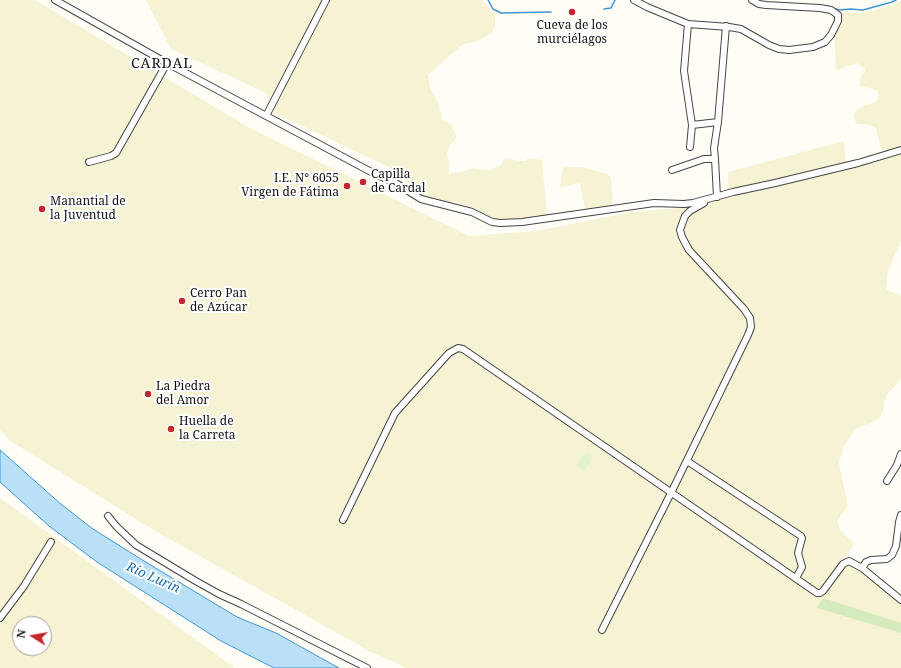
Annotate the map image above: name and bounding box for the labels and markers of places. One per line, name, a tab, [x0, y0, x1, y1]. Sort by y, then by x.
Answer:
marker: Cueva de los murciélagos	[567, 7, 577, 17]
place label: Cueva de los murciélagos	[536, 19, 608, 47]
place label: Capilla de Cardal	[371, 168, 426, 196]
place label: I.E. N° 6055 Virgen de Fátima	[241, 172, 339, 200]
marker: Capilla de Cardal	[358, 177, 368, 187]
marker: I.E. N° 6055 Virgen de Fátima	[342, 181, 352, 191]
place label: Manantial de la Juventud	[50, 195, 126, 223]
marker: Manantial de la Juventud	[37, 204, 47, 214]
place label: Cerro Pan de Azúcar	[190, 287, 247, 315]
marker: Cerro Pan de Azúcar	[177, 296, 187, 306]
place label: La Piedra del Amor	[156, 380, 210, 408]
marker: La Piedra del Amor	[143, 389, 153, 399]
place label: Huella de la Carreta	[179, 415, 235, 443]
marker: Huella de la Carreta	[166, 424, 176, 434]

